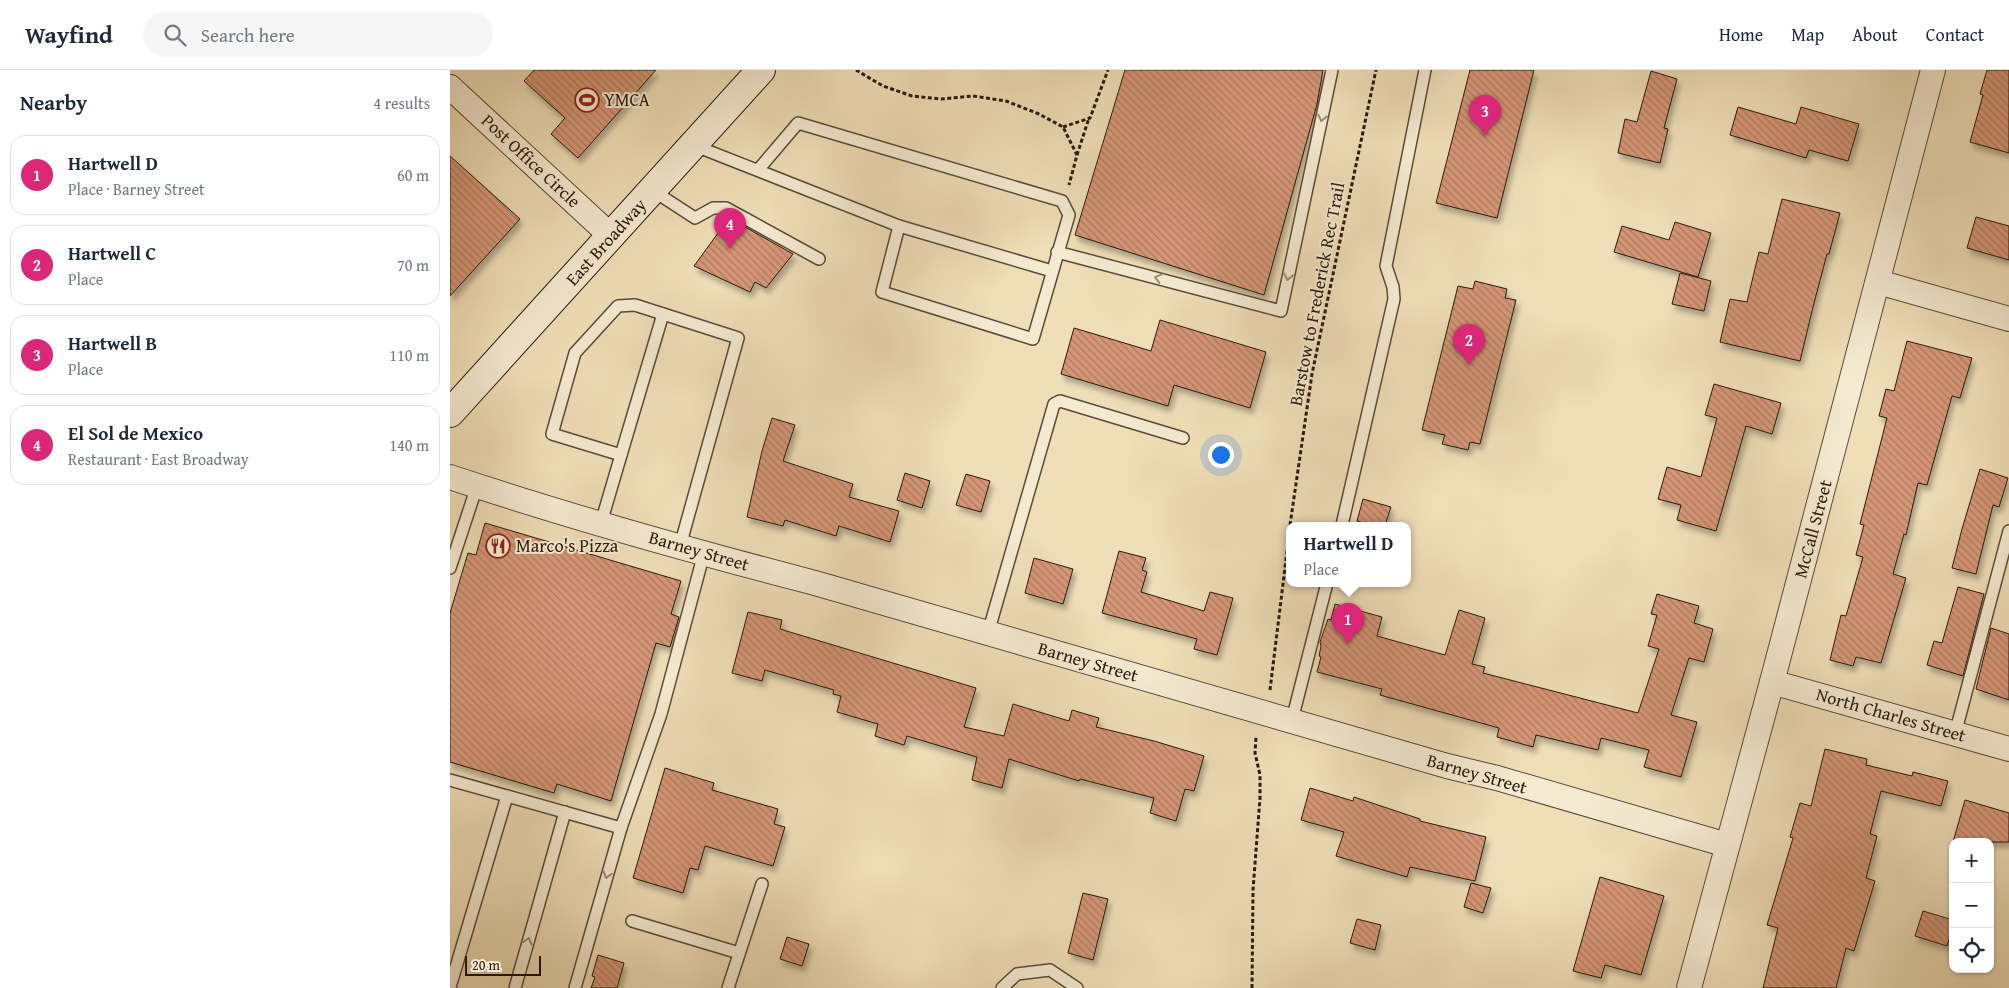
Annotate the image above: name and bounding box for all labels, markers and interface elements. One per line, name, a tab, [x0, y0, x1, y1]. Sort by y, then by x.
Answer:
search box	[143, 12, 493, 57]
text: Wayfind	[25, 17, 113, 52]
icon: search	[161, 21, 189, 49]
text: Search here	[201, 21, 295, 49]
text: Home	[1719, 21, 1763, 48]
text: Map	[1791, 21, 1824, 48]
text: About	[1852, 21, 1898, 48]
text: Contact	[1926, 21, 1984, 48]
place label: YMCA	[604, 86, 650, 113]
text: Nearby	[20, 87, 87, 118]
sports icon: YMCA	[574, 87, 600, 113]
text: 4 results	[373, 91, 430, 115]
pin: 3	[1469, 95, 1501, 136]
street label: Post Office Circle	[476, 107, 587, 214]
one-way arrow	[1317, 113, 1328, 122]
text: Hartwell D	[68, 149, 158, 177]
text: 1	[33, 163, 41, 187]
text: 60 m	[397, 163, 429, 187]
text: Place · Barney Street	[68, 177, 205, 201]
street label: Barstow to Frederick Rec Trail	[1282, 180, 1351, 408]
street label: East Broadway	[559, 192, 652, 291]
pin: 4	[714, 208, 746, 249]
text: Hartwell C	[68, 239, 156, 267]
text: 2	[33, 253, 41, 277]
text: 70 m	[397, 253, 429, 277]
text: Place	[68, 267, 103, 291]
one-way arrow	[1283, 272, 1294, 281]
one-way arrow	[1154, 274, 1162, 284]
pin: 2	[1453, 324, 1485, 365]
text: Hartwell B	[68, 329, 157, 357]
text: 3	[33, 343, 41, 367]
text: 110 m	[389, 343, 429, 367]
text: Place	[68, 357, 103, 381]
text: El Sol de Mexico	[68, 419, 203, 447]
text: 4	[33, 433, 41, 457]
text: 140 m	[389, 433, 429, 457]
your location	[1208, 442, 1234, 468]
text: Restaurant · East Broadway	[68, 447, 249, 471]
street label: McCall Street	[1786, 476, 1839, 581]
popup	[1286, 522, 1411, 587]
street label: Barney Street	[646, 523, 753, 578]
text: Hartwell D	[1304, 529, 1393, 557]
place label: Marco's Pizza	[516, 532, 619, 559]
restaurant icon: Marco's Pizza	[485, 533, 511, 559]
text: Place	[1304, 557, 1339, 581]
pin: 1	[1332, 603, 1364, 644]
street label: Barney Street	[1035, 634, 1142, 689]
street label: North Charles Street	[1813, 680, 1970, 749]
street label: Barney Street	[1424, 746, 1531, 801]
map controls	[1949, 838, 1994, 973]
button: +	[1949, 838, 1994, 883]
one-way arrow	[603, 871, 613, 879]
button: −	[1949, 883, 1994, 928]
button: locate	[1949, 928, 1994, 973]
one-way arrow	[523, 938, 533, 946]
scale bar	[465, 953, 541, 976]
text: 20 m	[472, 955, 500, 975]

